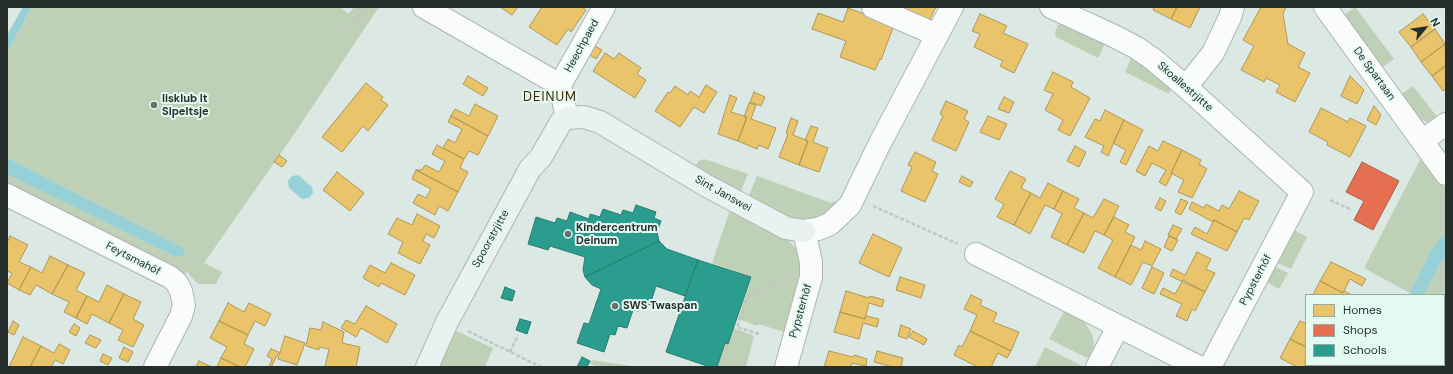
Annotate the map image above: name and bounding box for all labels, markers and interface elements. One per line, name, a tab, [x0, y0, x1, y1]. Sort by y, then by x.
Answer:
north arrow	[1405, 8, 1445, 48]
text: N	[1427, 15, 1444, 29]
street label: Heechpaed	[562, 17, 602, 75]
street label: De Spartaan	[1350, 45, 1398, 103]
street label: Skoallestrjitte	[1155, 59, 1215, 115]
district label: DEINUM	[523, 90, 577, 106]
place label: Iisklub It Sipeltsje	[162, 92, 209, 118]
marker: Iisklub It Sipeltsje	[149, 100, 159, 110]
street label: Sint Janswei	[692, 173, 754, 215]
street label: Spoorstrjitte	[470, 208, 512, 270]
place label: Kindercentrum Deinum	[576, 221, 658, 247]
marker: Kindercentrum Deinum	[563, 229, 573, 239]
street label: Feytsmahôf	[103, 239, 163, 279]
street label: Pypsterhôf	[1237, 252, 1275, 308]
street label: Pypsterhôf	[787, 282, 815, 340]
legend	[1305, 294, 1445, 366]
place label: SWS Twaspan	[623, 299, 697, 313]
marker: SWS Twaspan	[610, 301, 620, 311]
text: Homes	[1343, 302, 1382, 318]
text: Shops	[1343, 322, 1378, 338]
text: Schools	[1343, 342, 1387, 358]

